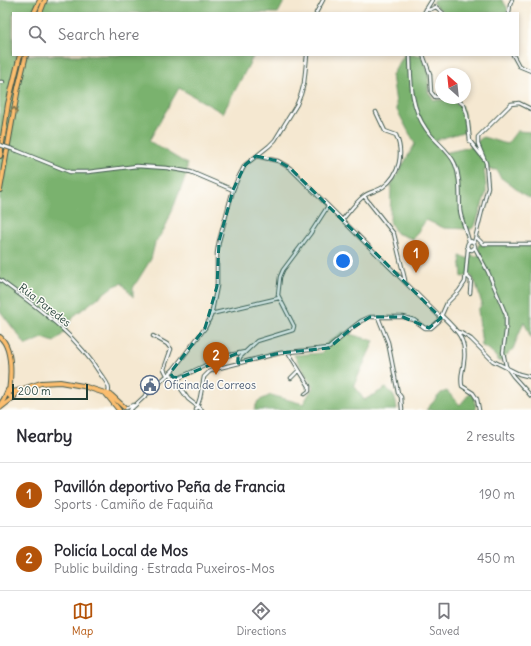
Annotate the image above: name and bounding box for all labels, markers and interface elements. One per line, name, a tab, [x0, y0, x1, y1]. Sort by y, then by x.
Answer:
search box	[12, 12, 519, 56]
icon: search	[26, 23, 48, 45]
text: Search here	[58, 25, 139, 44]
north arrow	[435, 68, 471, 104]
one-way arrow	[9, 107, 18, 113]
pin: 1	[403, 240, 429, 273]
your location	[333, 251, 353, 271]
street label: Rúa Paredes	[16, 280, 74, 330]
pin: 2	[203, 342, 229, 375]
public building icon: Oficina de Correos	[139, 374, 161, 396]
place label: Oficina de Correos	[164, 378, 256, 392]
scale bar	[12, 382, 88, 401]
text: 200 m	[18, 384, 51, 398]
text: Nearby	[16, 425, 72, 447]
text: 2 results	[466, 428, 515, 445]
text: Pavillón deportivo Peña de Francia	[54, 477, 285, 496]
text: 1	[26, 486, 32, 503]
text: 190 m	[479, 486, 515, 503]
text: Sports · Camiño de Faquiña	[54, 496, 213, 513]
text: Policía Local de Mos	[54, 541, 188, 560]
text: 2	[25, 550, 33, 567]
text: 450 m	[477, 550, 515, 567]
text: Public building · Estrada Puxeiros-Mos	[54, 560, 275, 577]
tab: Map	[72, 600, 94, 638]
tab: Directions	[237, 600, 286, 638]
tab: Saved	[429, 600, 459, 638]

